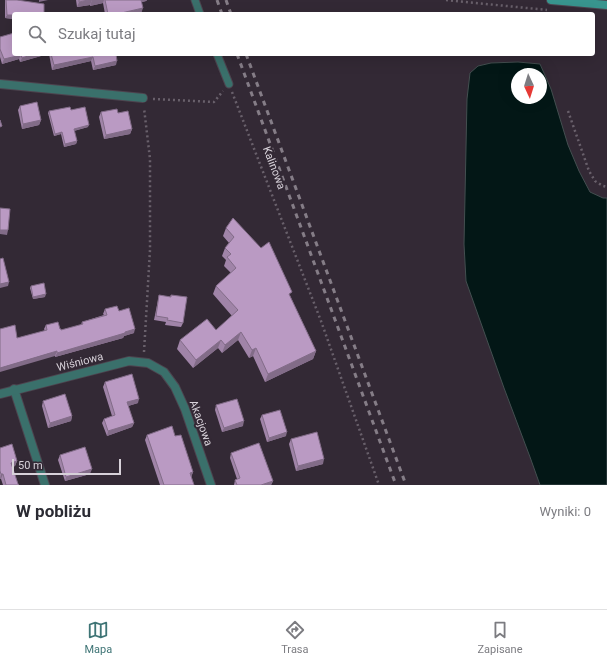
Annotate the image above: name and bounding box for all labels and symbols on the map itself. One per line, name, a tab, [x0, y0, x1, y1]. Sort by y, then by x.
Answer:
north arrow	[511, 68, 547, 104]
street label: Kalinowa	[260, 145, 288, 191]
street label: Wiśniowa	[55, 350, 105, 374]
street label: Akacjowa	[187, 398, 215, 448]
scale bar	[12, 457, 121, 476]

